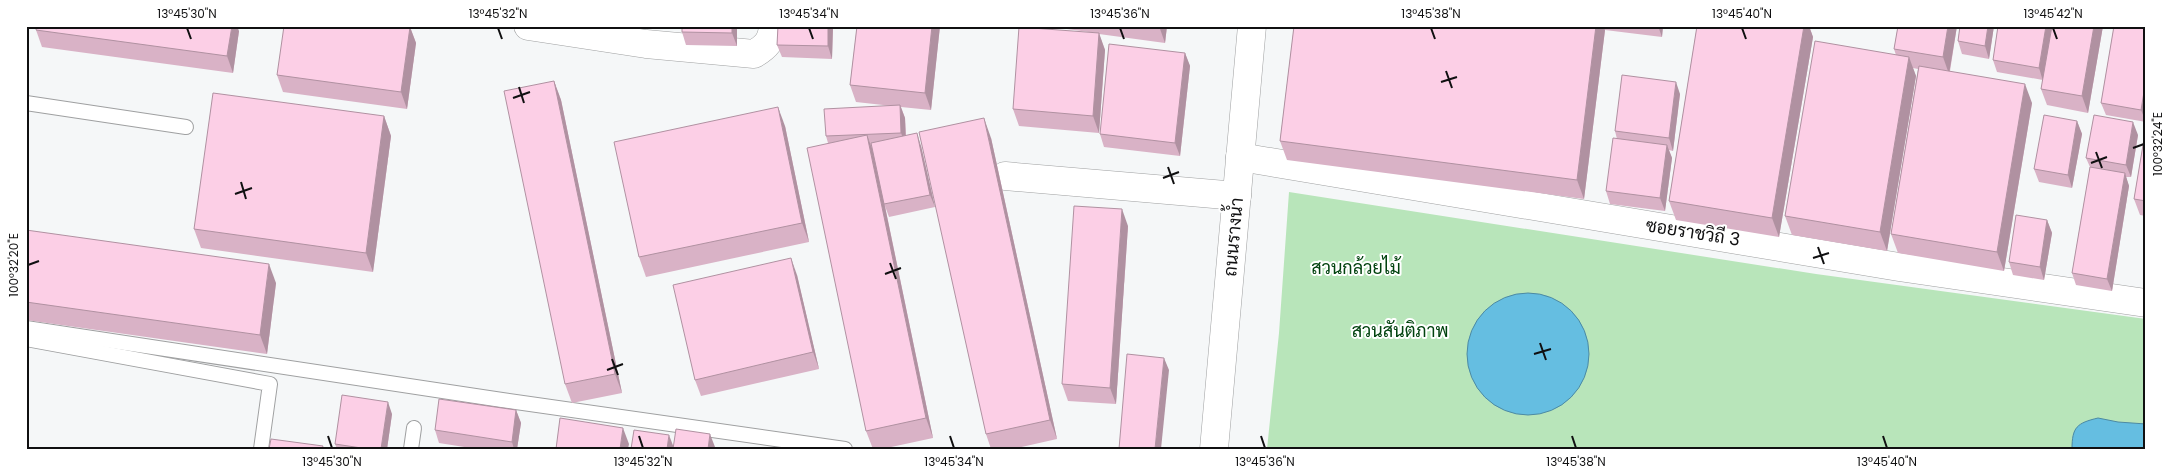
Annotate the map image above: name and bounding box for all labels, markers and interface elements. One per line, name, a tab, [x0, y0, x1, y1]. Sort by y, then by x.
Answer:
text: 13°45'30"N	[157, 5, 217, 22]
text: 13°45'32"N	[469, 5, 527, 22]
text: 13°45'34"N	[779, 5, 839, 22]
text: 13°45'36"N	[1090, 5, 1150, 22]
text: 13°45'38"N	[1401, 5, 1461, 22]
text: 13°45'40"N	[1712, 5, 1772, 22]
text: 13°45'42"N	[2023, 5, 2083, 22]
text: 100°32'24"E	[2149, 112, 2166, 176]
street label: ถนนรางน้ำ	[1214, 196, 1249, 278]
street label: ซอยราชวิถี 3	[1644, 212, 1742, 252]
text: 100°32'20"E	[5, 233, 22, 297]
park label: สวนกล้วยไม้	[1311, 255, 1402, 280]
park label: สวนสันติภาพ	[1352, 318, 1448, 343]
text: 13°45'30"N	[302, 453, 362, 470]
text: 13°45'32"N	[614, 453, 672, 470]
text: 13°45'34"N	[924, 453, 984, 470]
text: 13°45'36"N	[1235, 453, 1295, 470]
text: 13°45'38"N	[1546, 453, 1606, 470]
text: 13°45'40"N	[1857, 453, 1917, 470]

